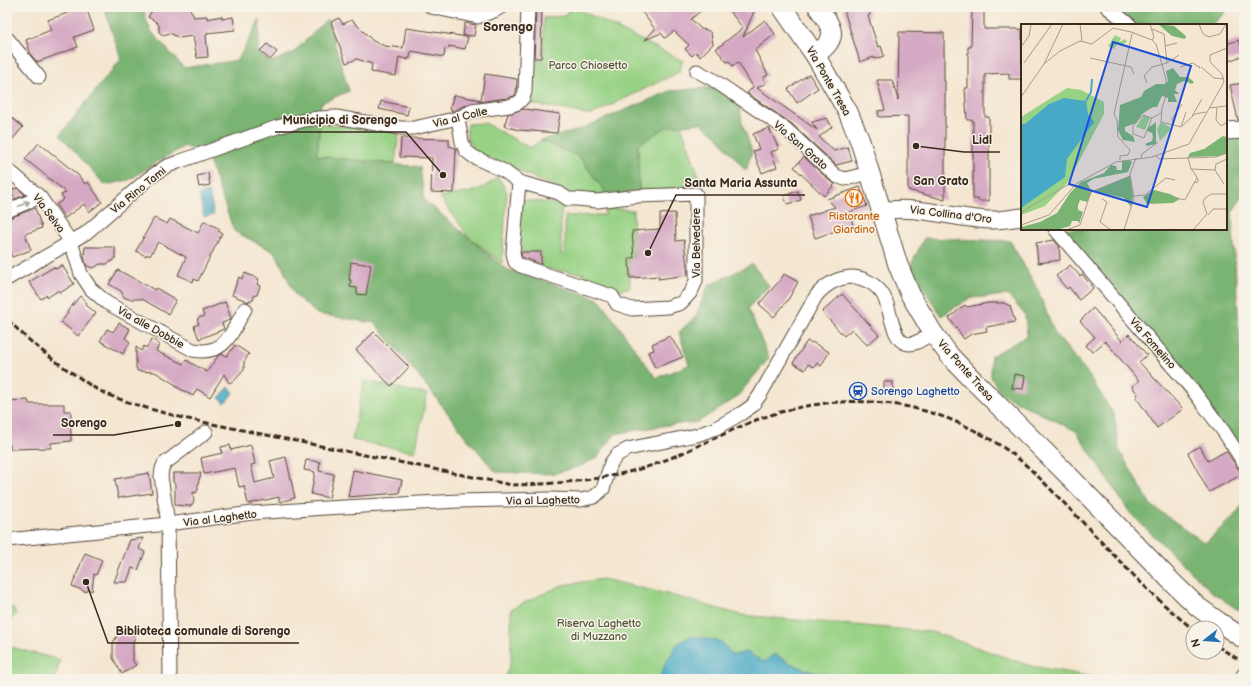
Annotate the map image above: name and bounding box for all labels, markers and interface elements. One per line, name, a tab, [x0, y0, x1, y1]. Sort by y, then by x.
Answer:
district label: Sorengo	[483, 19, 533, 35]
inset map	[1021, 24, 1227, 230]
street label: Via Ponte Tresa	[804, 44, 854, 118]
park label: Parco Chiosetto	[549, 59, 627, 72]
street label: Via al Colle	[432, 104, 489, 131]
callout: Municipio di Sorengo	[275, 108, 406, 132]
text: Municipio di Sorengo	[282, 113, 398, 128]
street label: Via San Grato	[771, 118, 831, 173]
callout: Lidl	[964, 128, 1000, 152]
text: Lidl	[972, 133, 992, 148]
street label: Via Rino Tami	[108, 164, 169, 217]
callout: Santa Maria Assunta	[676, 171, 805, 195]
district label: San Grato	[914, 174, 969, 189]
text: Santa Maria Assunta	[685, 176, 798, 191]
restaurant icon: Ristorante Giardino	[844, 188, 864, 208]
street label: Via Selva	[30, 191, 67, 235]
one-way arrow	[17, 200, 29, 207]
street label: Via Collina d'Oro	[909, 203, 993, 226]
street label: Via Belvedere	[690, 208, 703, 278]
place label: Ristorante Giardino	[829, 210, 880, 236]
street label: Via alle Dobbie	[115, 304, 187, 351]
street label: Via Fomelino	[1127, 315, 1179, 372]
street label: Via Ponte Tresa	[935, 337, 996, 404]
station icon: Sorengo Laghetto	[848, 381, 868, 401]
place label: Sorengo Laghetto	[871, 385, 960, 398]
callout: Sorengo	[53, 411, 114, 435]
text: Sorengo	[61, 416, 107, 431]
street label: Via al Laghetto	[506, 493, 580, 508]
street label: Via al Laghetto	[183, 508, 258, 529]
park label: Riserva Laghetto di Muzzano	[557, 617, 641, 643]
callout: Biblioteca comunale di Sorengo	[108, 619, 299, 643]
north arrow	[1185, 620, 1225, 660]
text: Biblioteca comunale di Sorengo	[116, 624, 291, 639]
text: N	[1188, 637, 1203, 649]

